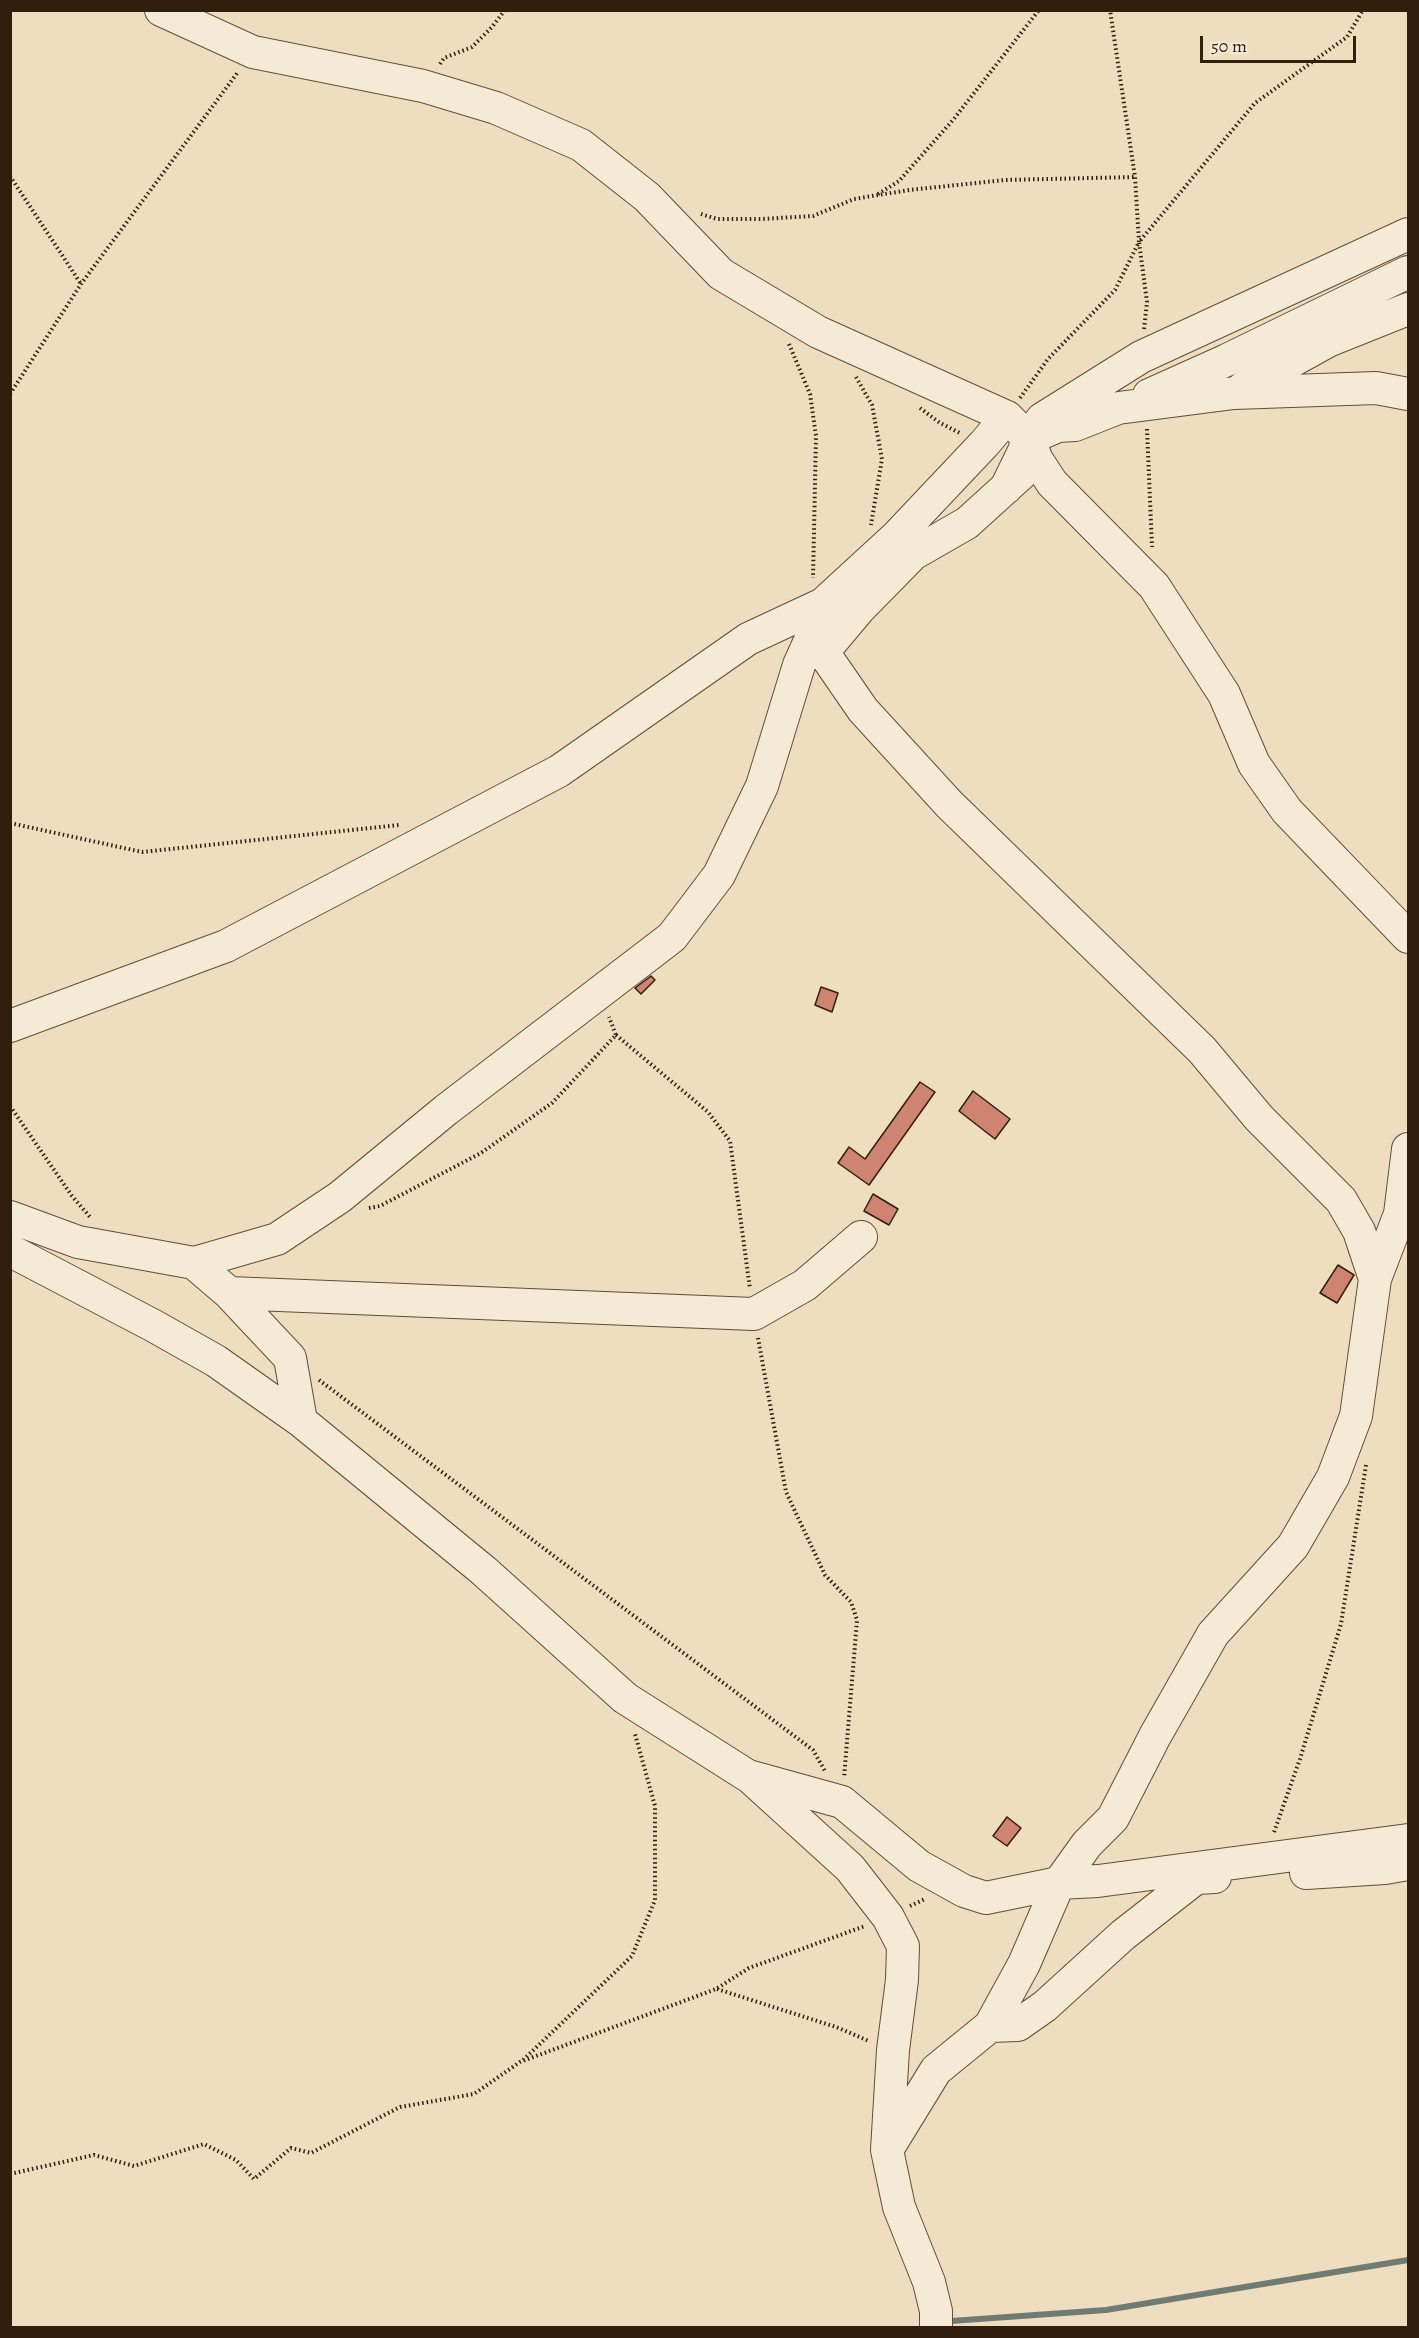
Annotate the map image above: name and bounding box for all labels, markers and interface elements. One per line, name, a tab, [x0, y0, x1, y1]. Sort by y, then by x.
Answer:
scale bar	[1203, 24, 1359, 62]
text: 50 m	[1211, 34, 1247, 58]

